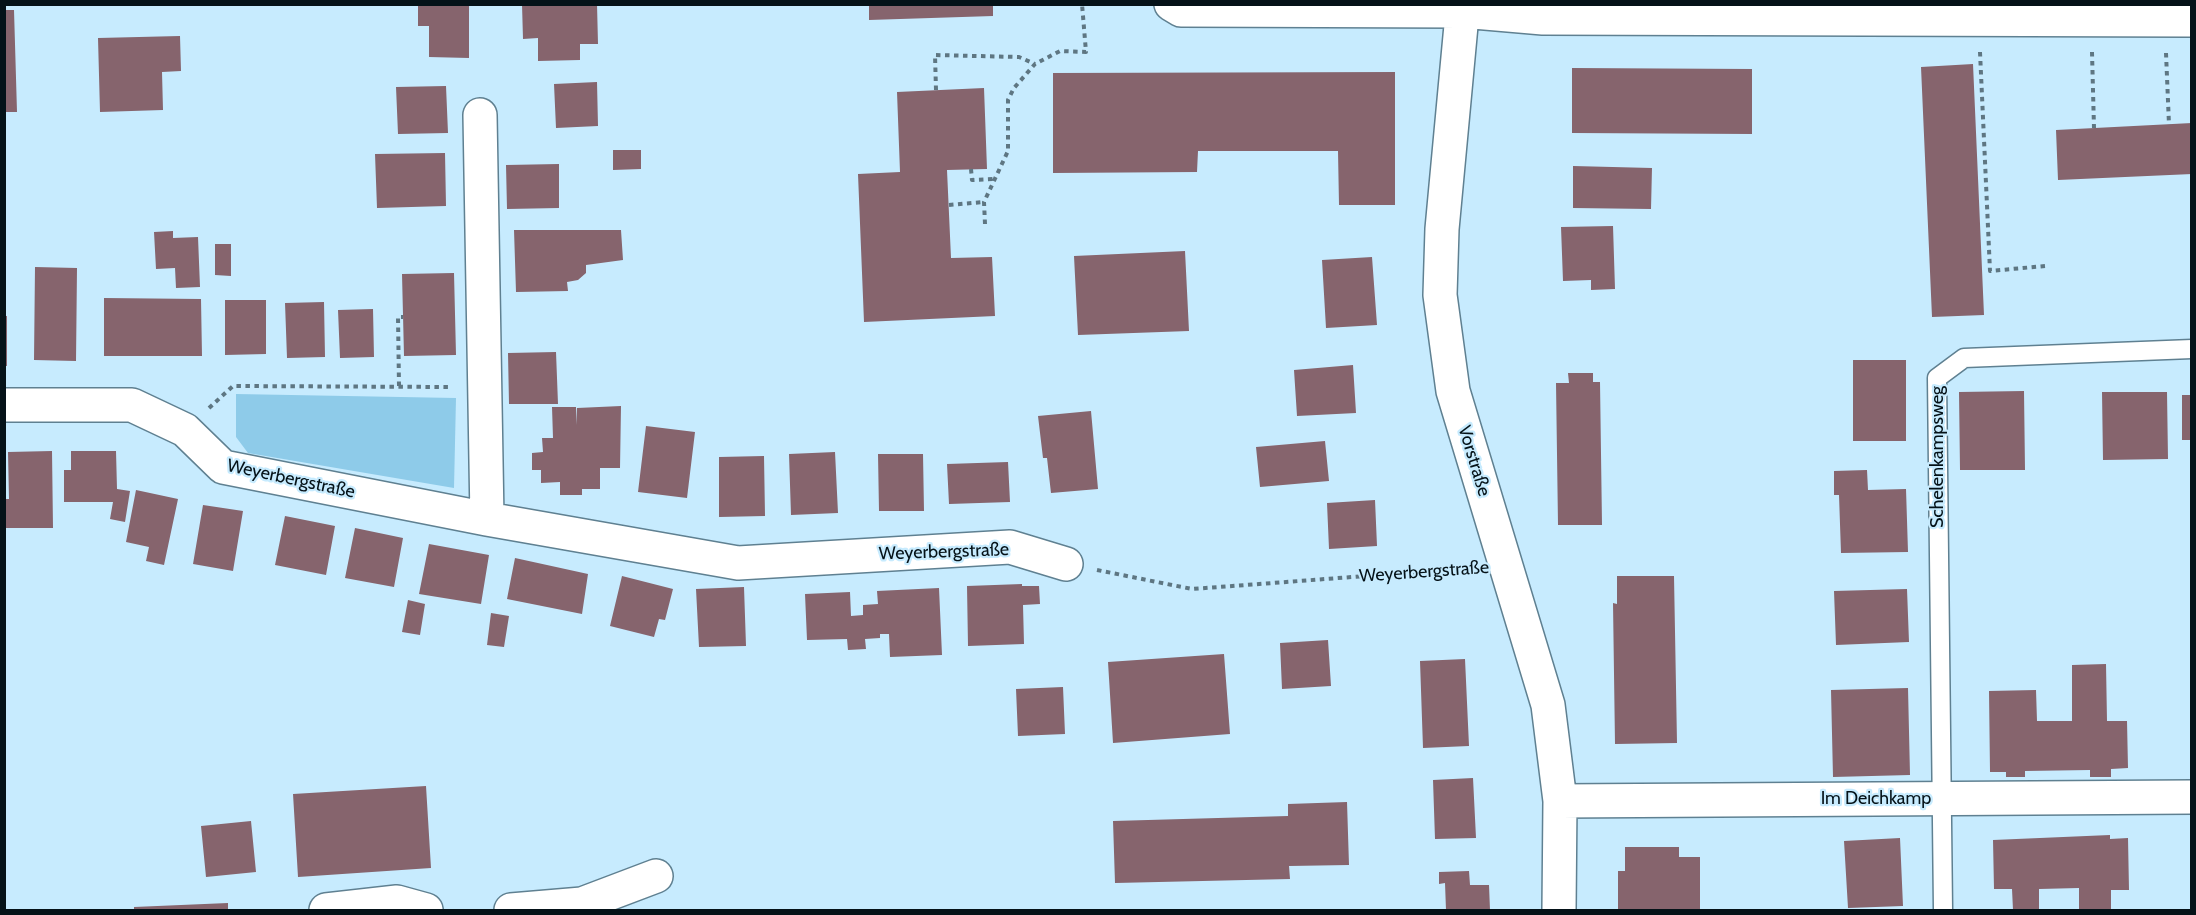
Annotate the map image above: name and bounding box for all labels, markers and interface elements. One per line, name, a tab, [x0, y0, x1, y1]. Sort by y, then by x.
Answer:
street label: Schelenkampsweg	[1927, 386, 1949, 528]
street label: Vorstraße	[1453, 423, 1495, 499]
street label: Weyerbergstraße	[225, 455, 357, 503]
street label: Weyerbergstraße	[879, 539, 1009, 565]
street label: Weyerbergstraße	[1358, 557, 1490, 587]
street label: Im Deichkamp	[1821, 788, 1931, 810]

